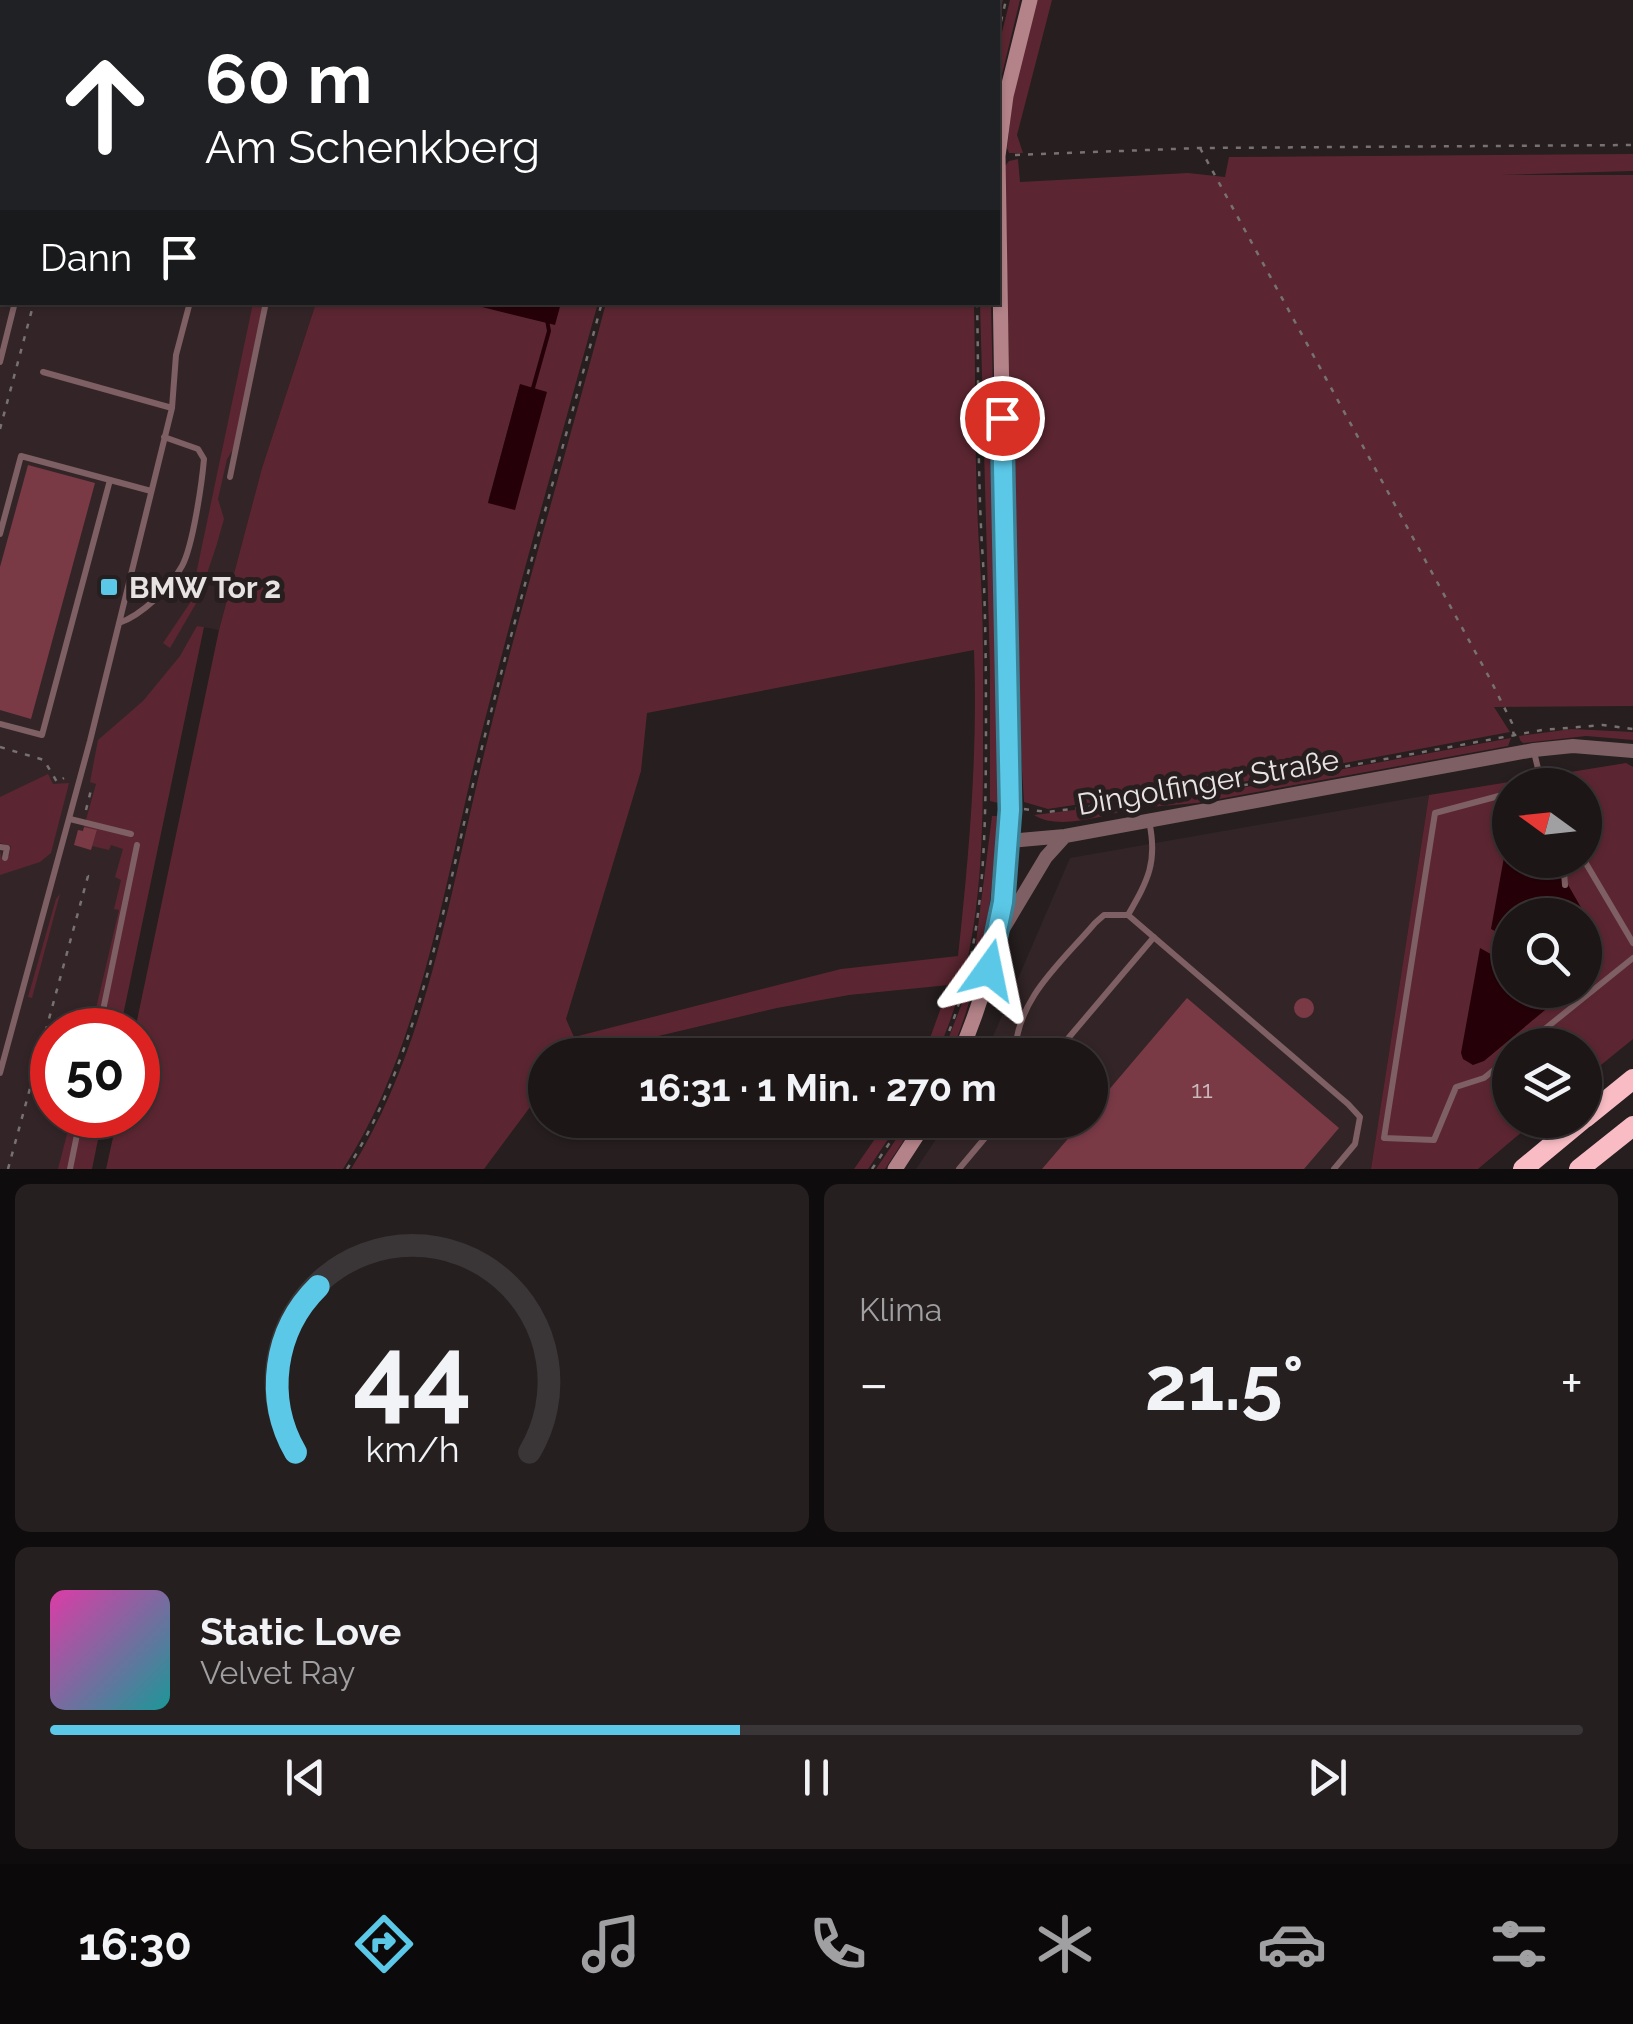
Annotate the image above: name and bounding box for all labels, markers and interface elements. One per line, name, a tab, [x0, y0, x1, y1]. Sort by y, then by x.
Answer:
text: 60 m	[205, 37, 372, 119]
icon: ahead	[40, 40, 170, 170]
text: Am Schenkberg	[205, 121, 540, 174]
icon: arrive	[152, 230, 207, 285]
text: Dann	[40, 235, 132, 280]
pin	[960, 376, 1045, 461]
icon: arrive	[975, 391, 1030, 446]
place label: BMW Tor 2	[129, 570, 281, 605]
marker: BMW Tor 2	[98, 576, 120, 598]
street label: Dingolfinger Straße	[1074, 742, 1342, 822]
north arrow	[1492, 768, 1602, 878]
map controls	[1492, 768, 1602, 1138]
button: search	[1492, 898, 1602, 1008]
position arrow	[937, 918, 1041, 1022]
speed limit sign: 50	[30, 1008, 160, 1138]
button: layers	[1492, 1028, 1602, 1138]
text: 16:31 · 1 Min. · 270 m	[639, 1065, 997, 1110]
house number: 11	[1191, 1074, 1213, 1104]
text: Klima	[859, 1291, 942, 1328]
text: 44	[353, 1312, 471, 1434]
text: 21.5°	[1145, 1339, 1304, 1428]
text: −	[859, 1351, 889, 1416]
text: +	[1560, 1351, 1583, 1416]
text: km/h	[365, 1428, 459, 1470]
text: Static Love	[200, 1609, 401, 1654]
text: Velvet Ray	[200, 1654, 355, 1691]
icon: previous	[278, 1750, 333, 1805]
icon: pause	[789, 1750, 844, 1805]
icon: next	[1300, 1750, 1355, 1805]
icon: directions	[349, 1909, 419, 1979]
icon: music	[576, 1909, 646, 1979]
icon: phone	[803, 1909, 873, 1979]
icon: climate	[1030, 1909, 1100, 1979]
icon: car	[1257, 1909, 1327, 1979]
icon: filters	[1484, 1909, 1554, 1979]
text: 16:30	[79, 1918, 192, 1971]

